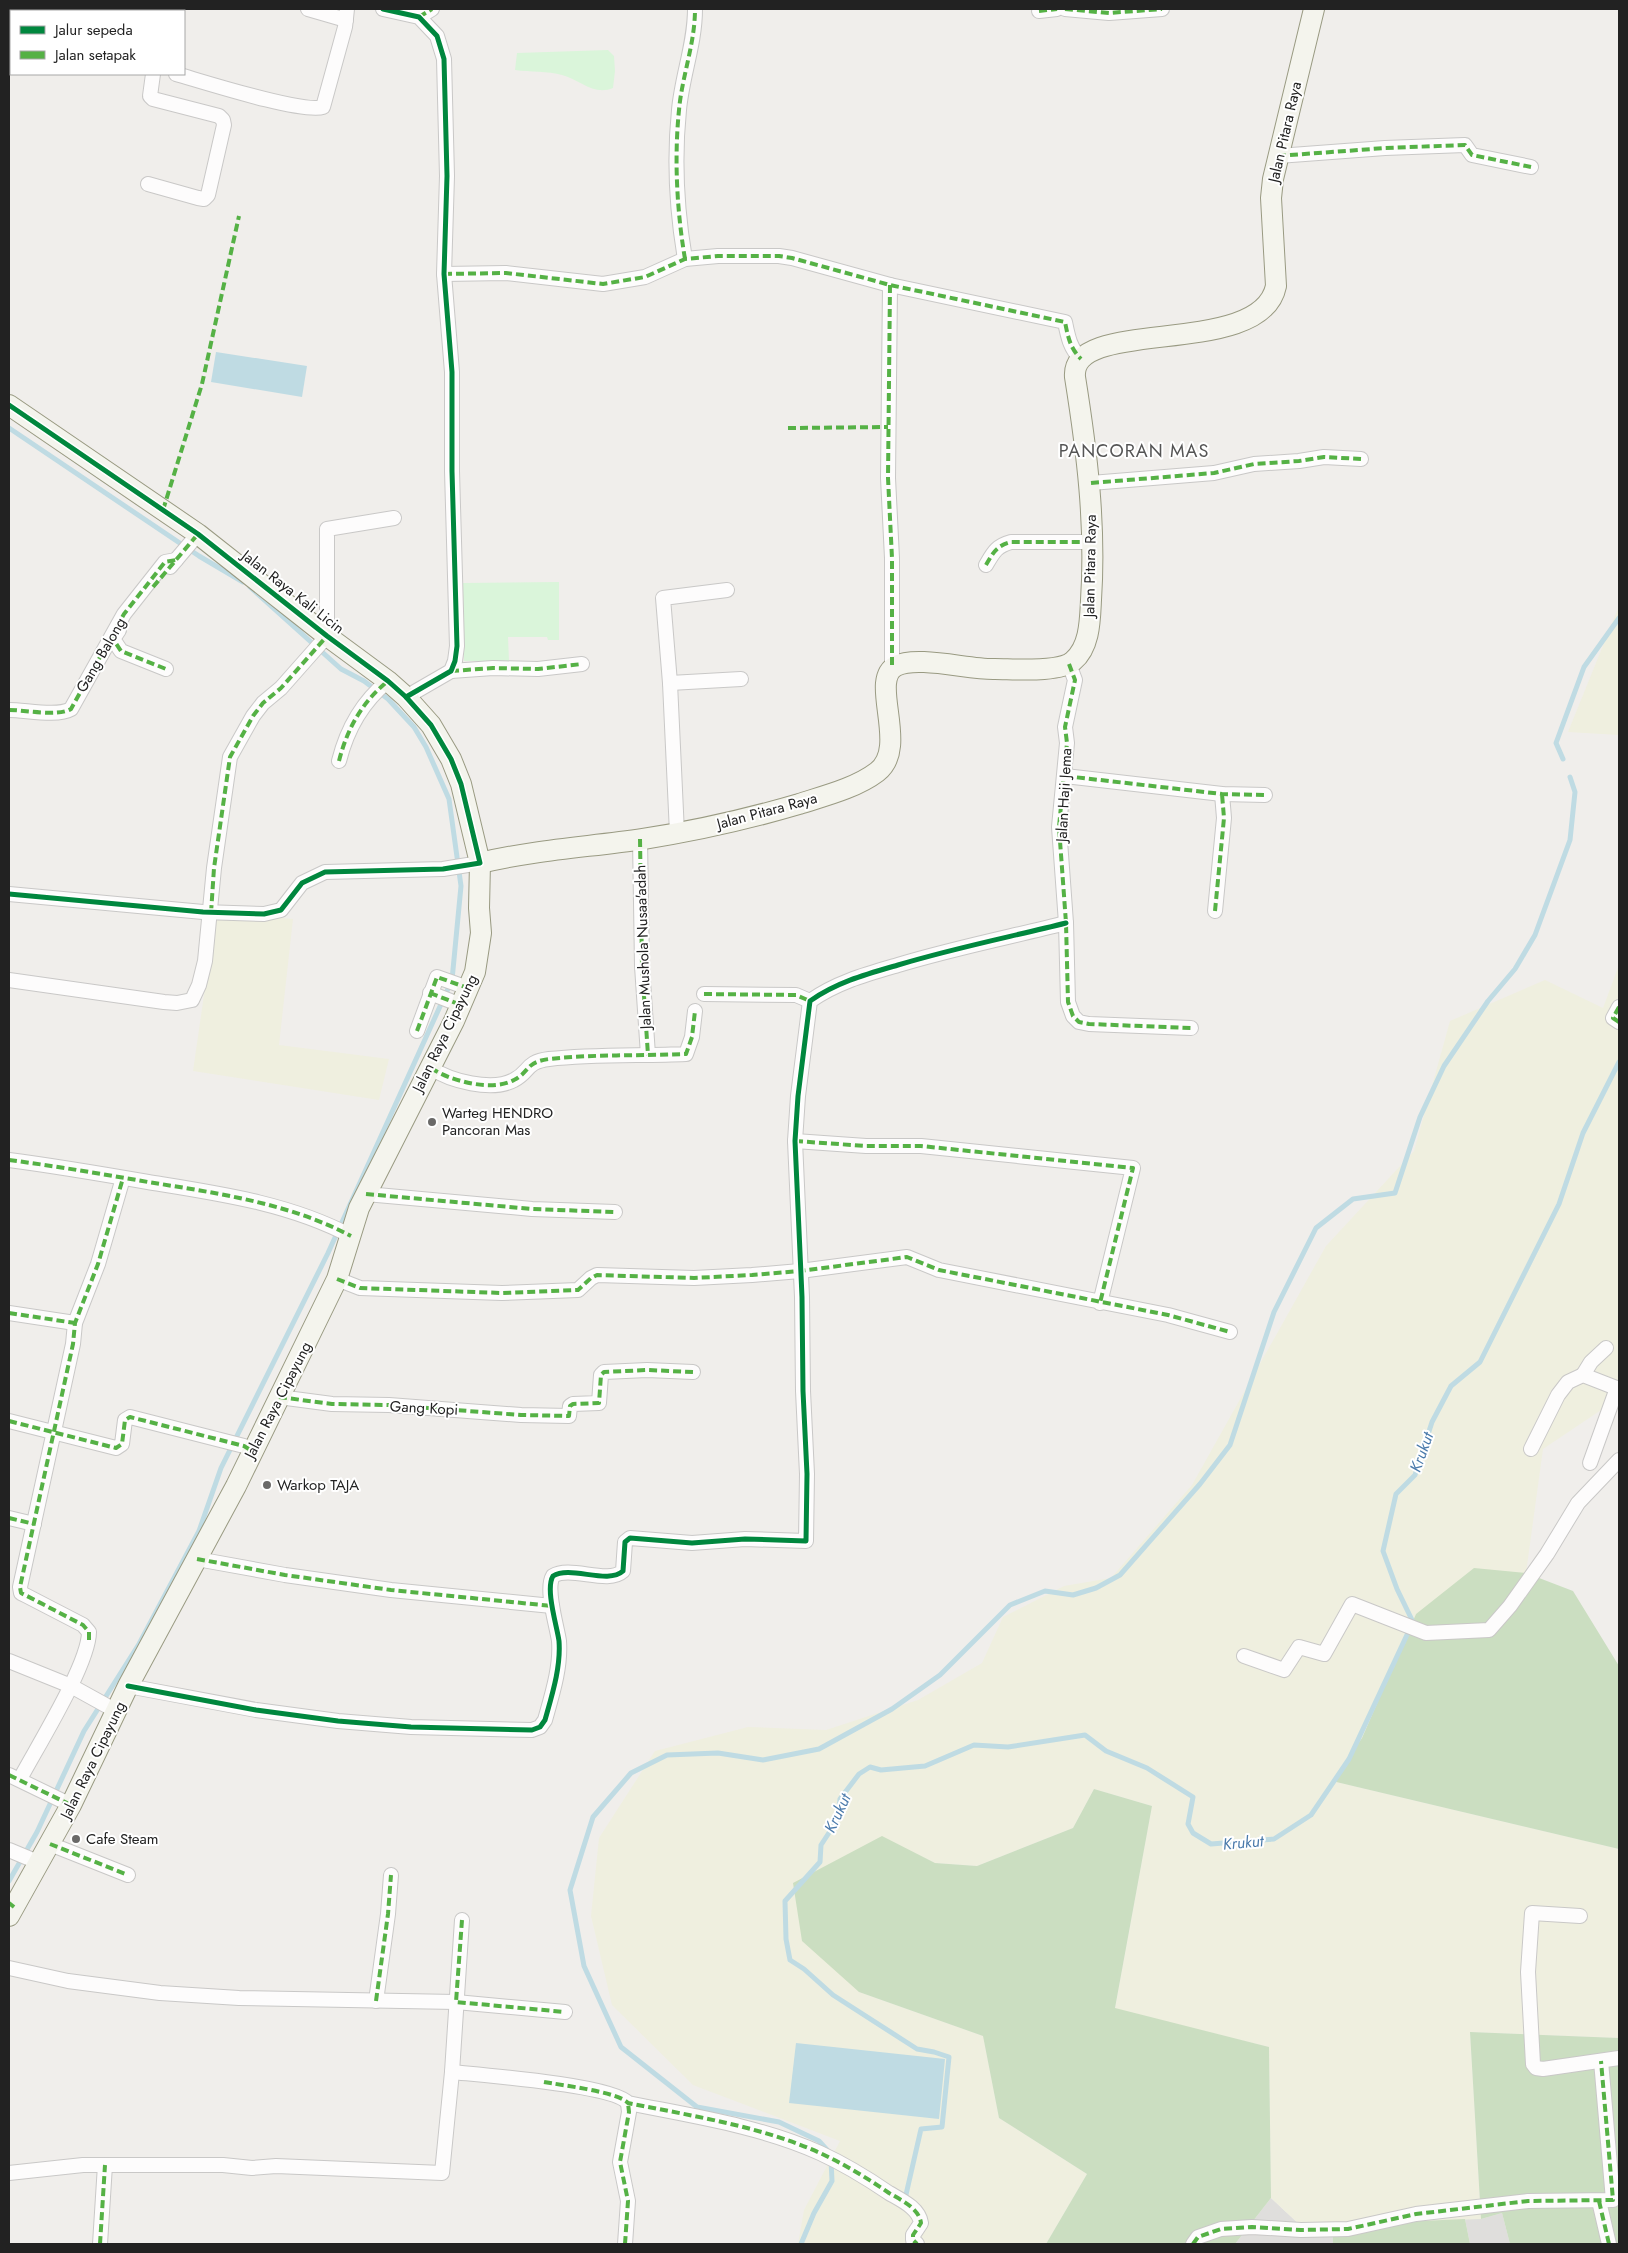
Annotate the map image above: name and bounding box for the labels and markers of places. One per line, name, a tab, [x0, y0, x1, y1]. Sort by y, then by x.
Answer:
place label: Warteg HENDRO Pancoran Mas	[442, 1102, 553, 1141]
marker: Warteg HENDRO Pancoran Mas	[426, 1116, 438, 1128]
place label: Warkop TAJA	[277, 1474, 359, 1496]
marker: Warkop TAJA	[261, 1479, 273, 1491]
place label: Cafe Steam	[86, 1828, 158, 1850]
marker: Cafe Steam	[70, 1833, 82, 1845]

